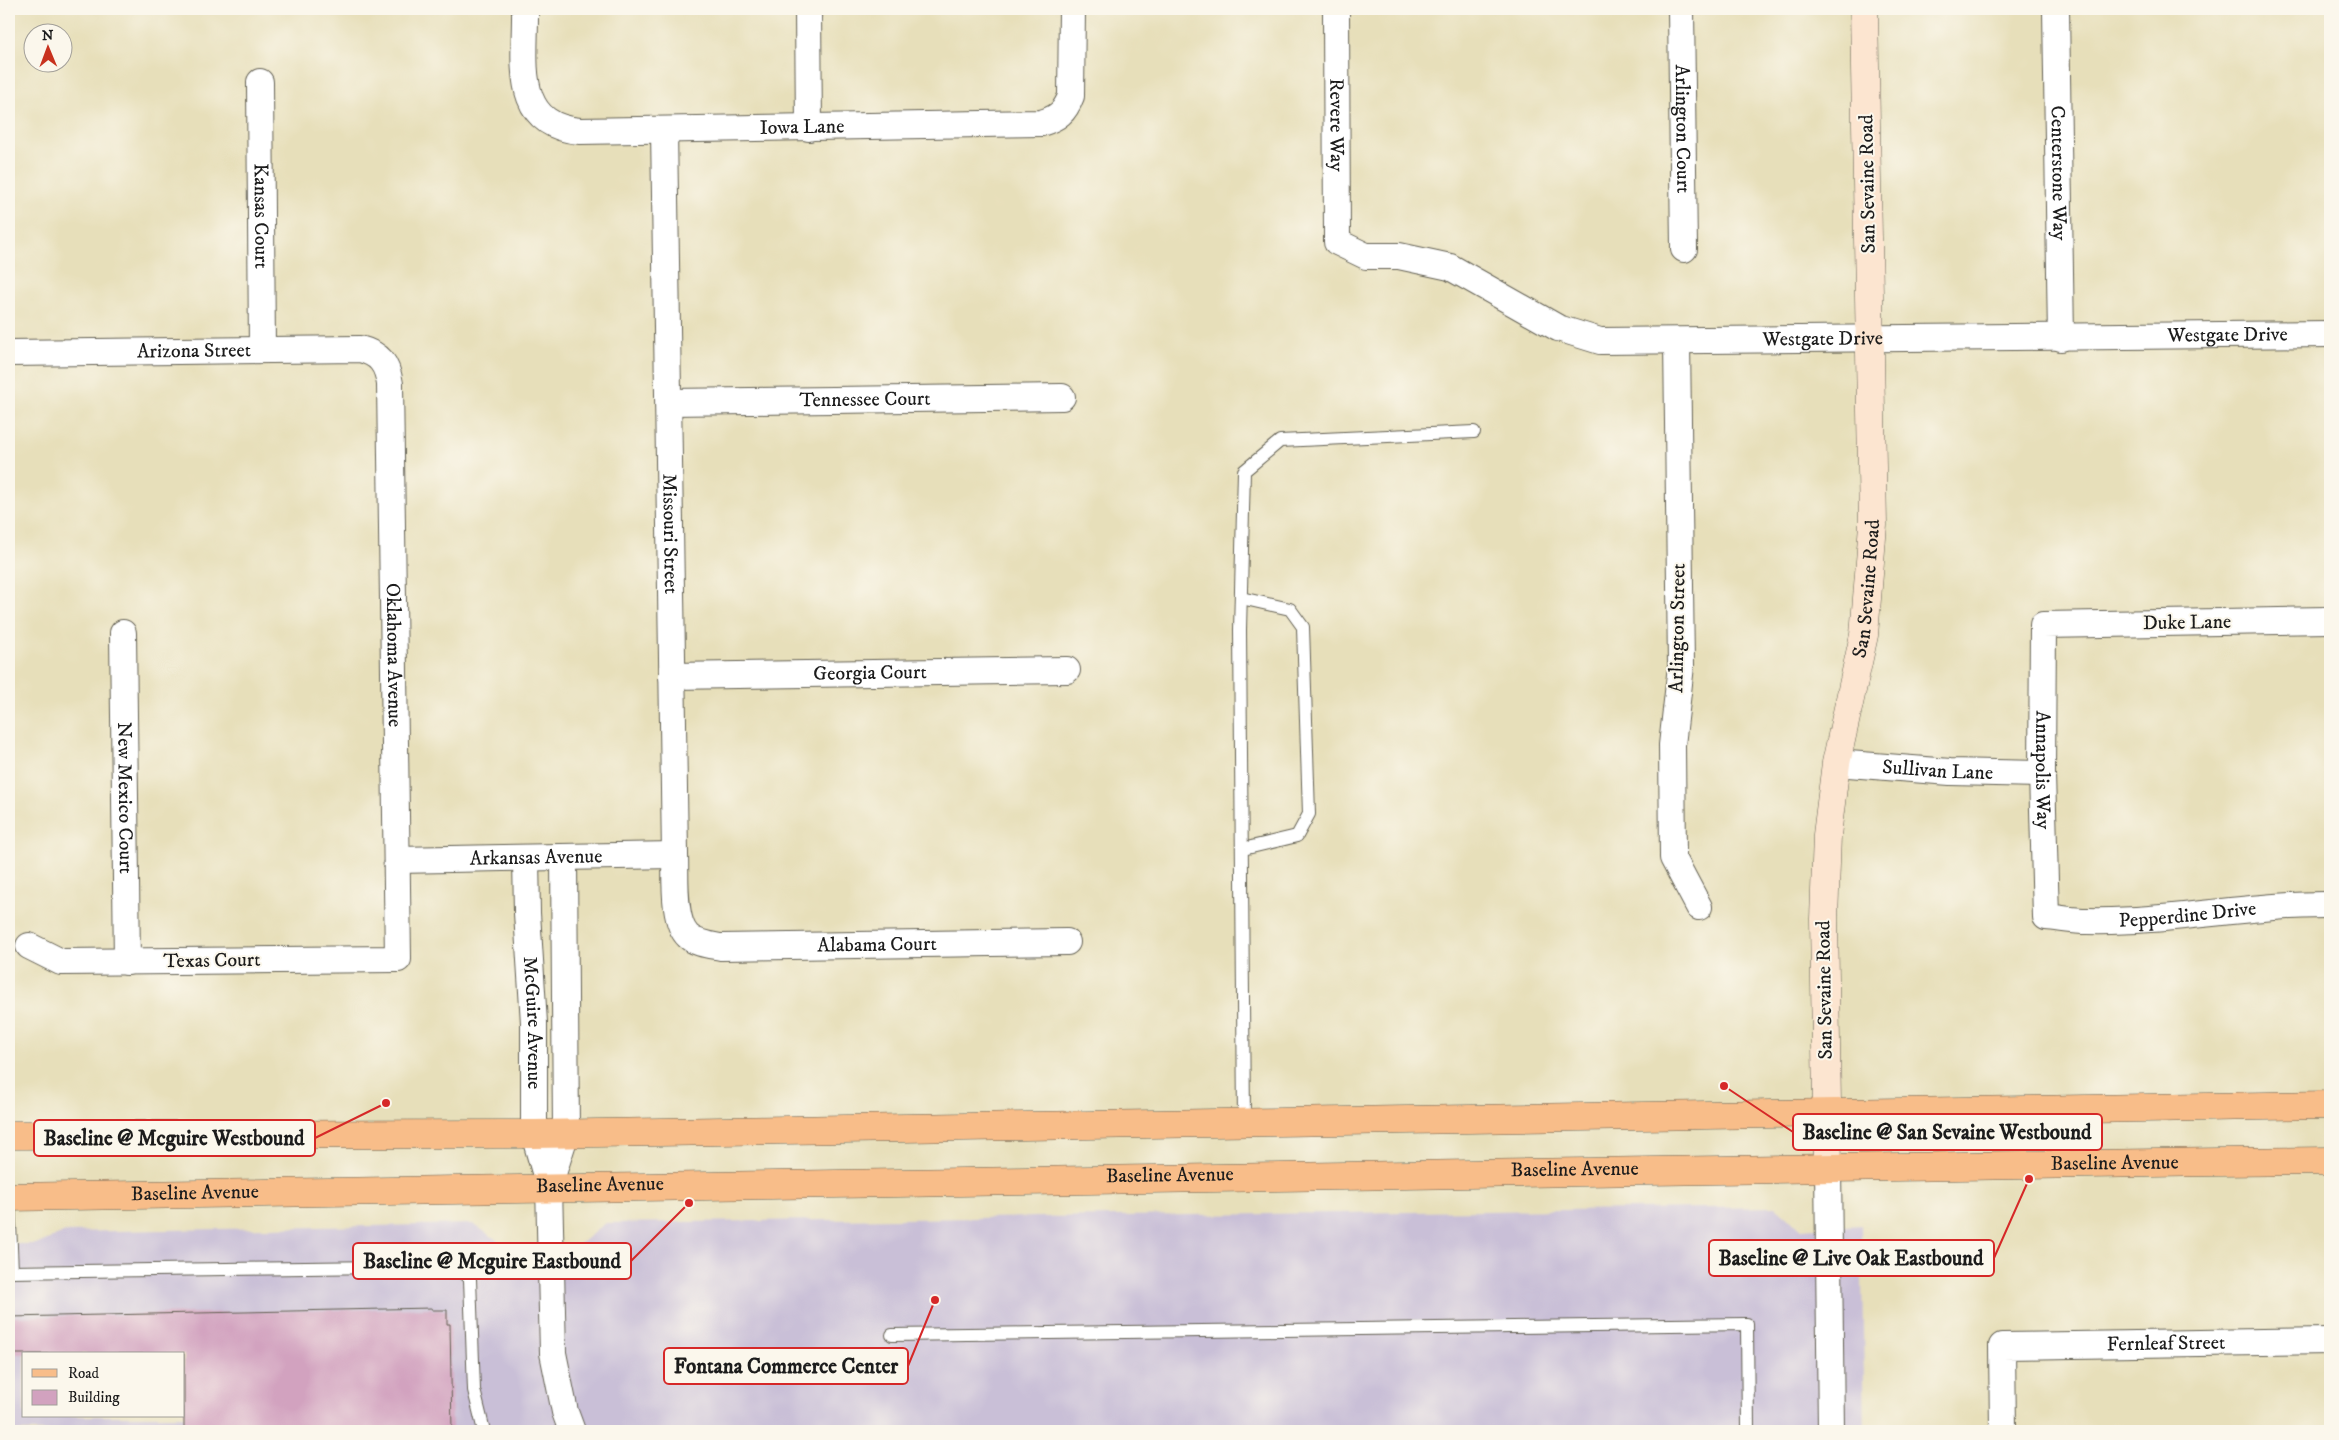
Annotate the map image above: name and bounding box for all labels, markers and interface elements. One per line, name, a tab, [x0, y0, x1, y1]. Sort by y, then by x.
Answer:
north arrow	[22, 22, 72, 72]
text: N	[42, 27, 54, 45]
street label: Arlington Court	[1669, 64, 1696, 194]
street label: Revere Way	[1324, 78, 1349, 172]
street label: Centerstone Way	[2045, 105, 2072, 241]
street label: Iowa Lane	[759, 114, 845, 140]
street label: San Sevaine Road	[1854, 114, 1882, 254]
street label: Kansas Court	[248, 163, 274, 269]
street label: Westgate Drive	[2166, 322, 2288, 348]
street label: Westgate Drive	[1761, 326, 1883, 352]
street label: Arizona Street	[137, 338, 251, 364]
street label: Tennessee Court	[799, 386, 931, 413]
street label: Missouri Street	[657, 474, 684, 594]
street label: San Sevaine Road	[1847, 519, 1886, 661]
street label: Arlington Street	[1664, 563, 1692, 693]
street label: Oklahoma Avenue	[380, 583, 407, 727]
street label: Duke Lane	[2143, 610, 2231, 636]
street label: Georgia Court	[813, 660, 927, 686]
street label: Annapolis Way	[2029, 710, 2056, 830]
street label: New Mexico Court	[112, 722, 138, 874]
street label: Sullivan Lane	[1881, 754, 1993, 785]
street label: Arkansas Avenue	[469, 844, 603, 871]
street label: Pepperdine Drive	[2118, 896, 2257, 933]
street label: San Sevaine Road	[1811, 920, 1839, 1060]
street label: Alabama Court	[817, 931, 937, 958]
street label: Texas Court	[163, 948, 261, 974]
street label: McGuire Avenue	[517, 956, 547, 1089]
callout: Baseline @ San Sevaine Westbound	[1793, 1114, 2102, 1150]
callout: Baseline @ Mcguire Westbound	[34, 1120, 315, 1156]
text: Baseline @ San Sevaine Westbound	[1802, 1120, 2092, 1146]
text: Baseline @ Mcguire Westbound	[43, 1126, 305, 1152]
street label: Baseline Avenue	[2051, 1150, 2179, 1176]
street label: Baseline Avenue	[1511, 1156, 1639, 1183]
street label: Baseline Avenue	[1106, 1162, 1234, 1189]
street label: Baseline Avenue	[536, 1171, 664, 1199]
street label: Baseline Avenue	[131, 1179, 259, 1207]
callout: Baseline @ Live Oak Eastbound	[1709, 1240, 1994, 1276]
callout: Baseline @ Mcguire Eastbound	[353, 1243, 631, 1279]
text: Baseline @ Live Oak Eastbound	[1719, 1246, 1984, 1272]
text: Baseline @ Mcguire Eastbound	[363, 1249, 622, 1275]
street label: Fernleaf Street	[2106, 1330, 2226, 1357]
callout: Fontana Commerce Center	[664, 1348, 908, 1384]
legend	[22, 1352, 185, 1418]
text: Fontana Commerce Center	[674, 1354, 899, 1380]
text: Road	[68, 1364, 100, 1383]
text: Building	[68, 1388, 120, 1407]

